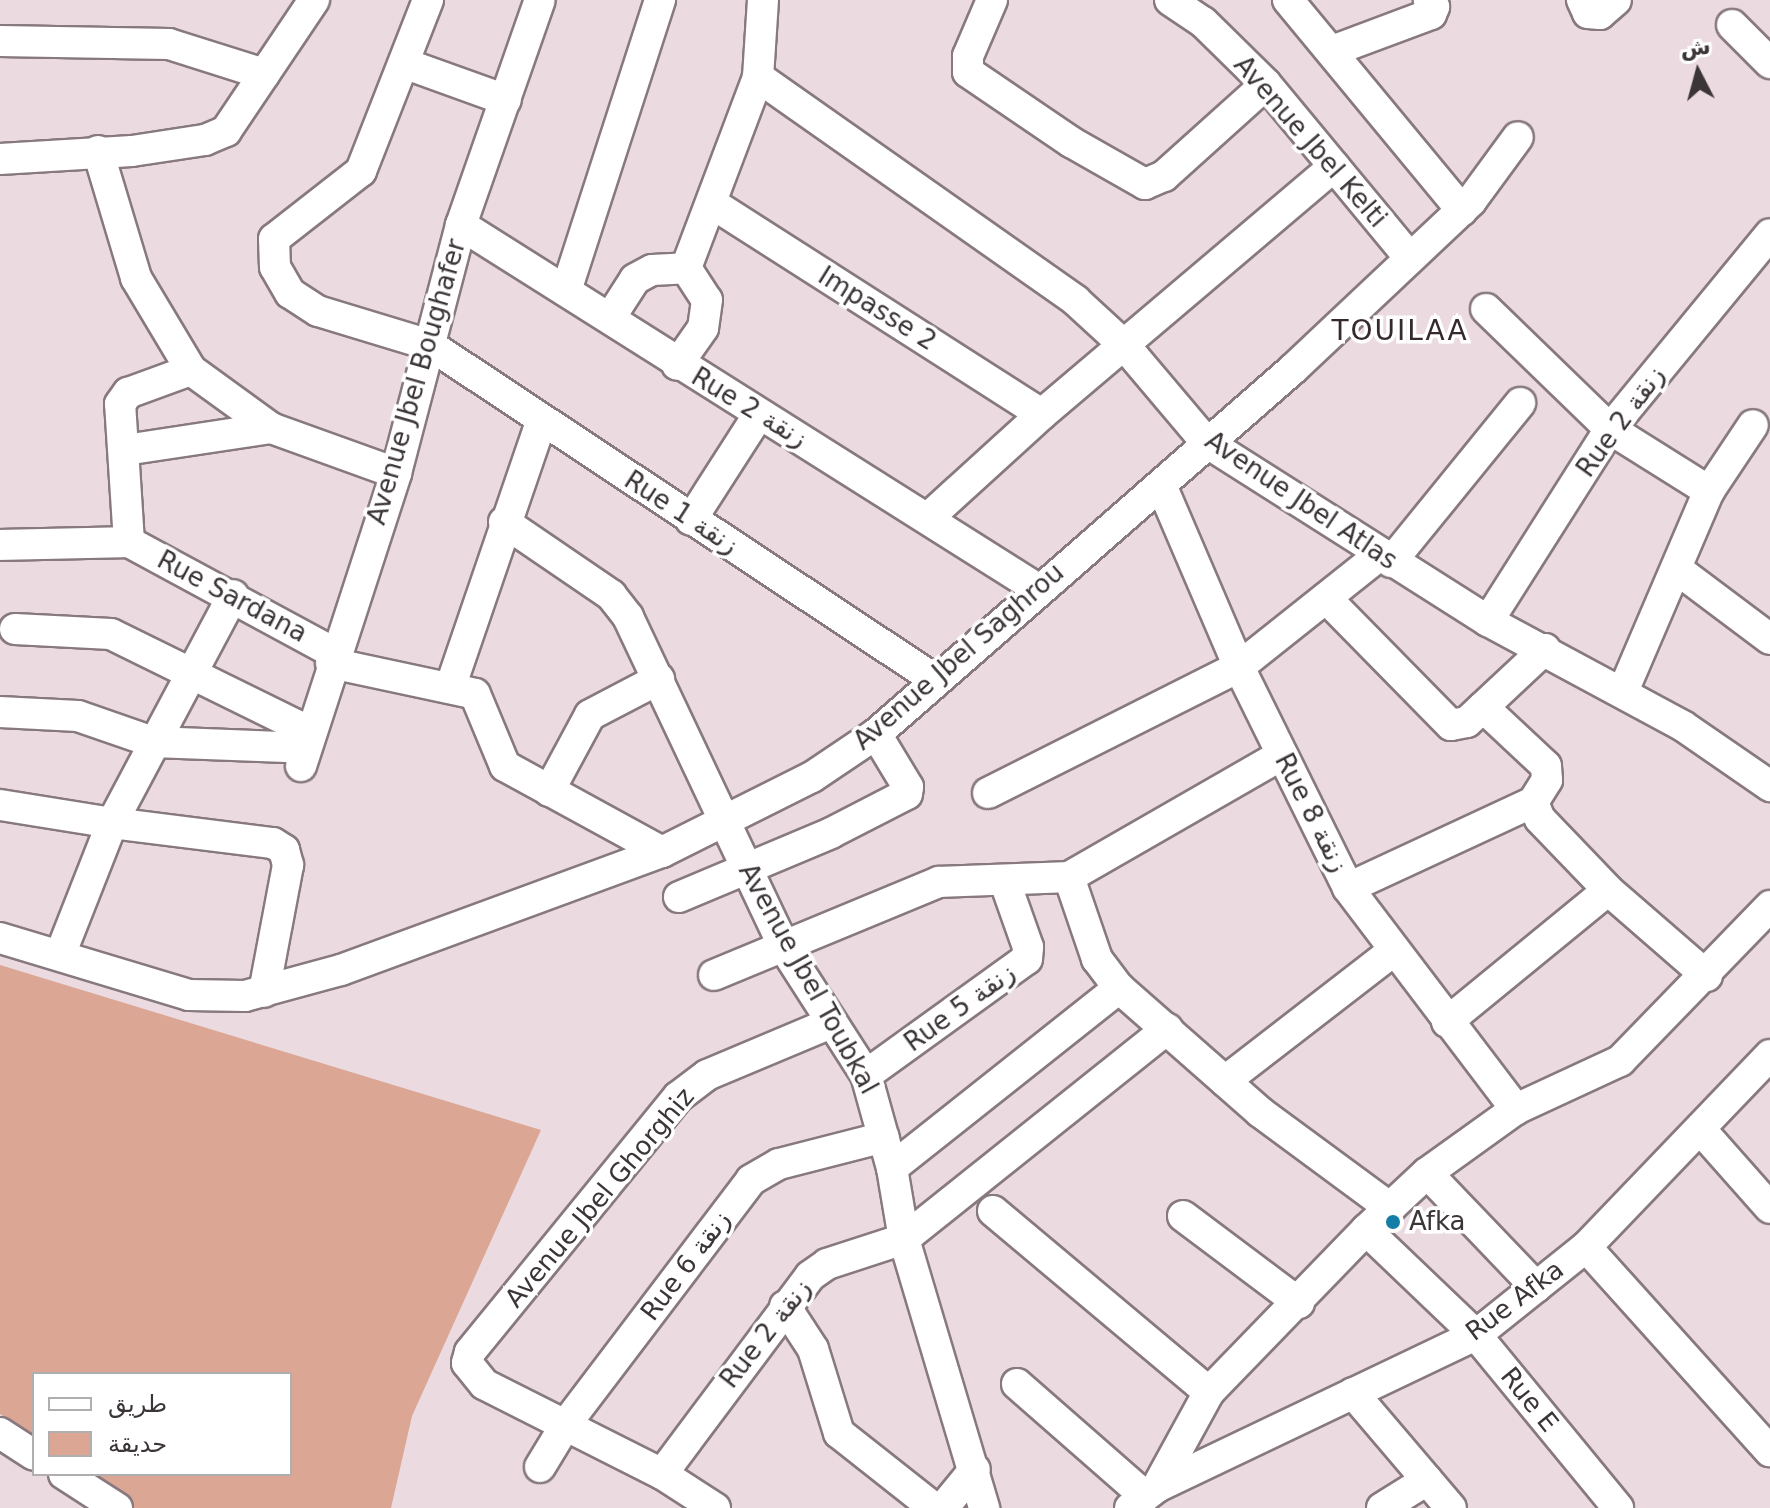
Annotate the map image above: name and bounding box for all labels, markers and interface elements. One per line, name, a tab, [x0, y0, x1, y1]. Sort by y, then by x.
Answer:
north arrow	[1658, 32, 1738, 112]
text: ش	[1679, 34, 1712, 62]
street label: Avenue Jbel Kelti	[1227, 50, 1393, 234]
street label: Avenue Jbel Boughafer	[361, 236, 473, 528]
street label: Impasse 2	[812, 260, 942, 358]
district label: TOUILAA	[1331, 314, 1469, 348]
street label: Rue 2 زنقة	[686, 361, 812, 455]
street label: Rue 2 زنقة	[1570, 361, 1672, 483]
street label: Avenue Jbel Atlas	[1199, 425, 1403, 577]
street label: Rue 1 زنقة	[618, 465, 744, 561]
street label: Rue Sardana	[152, 544, 312, 650]
street label: Avenue Jbel Saghrou	[847, 557, 1071, 757]
street label: Rue 8 زنقة	[1268, 748, 1354, 878]
street label: Avenue Jbel Toubkal	[732, 858, 884, 1100]
street label: Rue 5 زنقة	[899, 957, 1021, 1059]
street label: Avenue Jbel Ghorghiz	[499, 1082, 701, 1314]
street label: Rue 6 زنقة	[635, 1205, 737, 1327]
place label: Afka	[1409, 1206, 1466, 1238]
marker: Afka	[1384, 1213, 1402, 1231]
street label: Rue Afka	[1460, 1254, 1570, 1348]
street label: Rue 2 زنقة	[714, 1273, 818, 1395]
street label: Rue E	[1494, 1361, 1564, 1439]
legend	[32, 1372, 292, 1476]
text: طريق	[108, 1390, 167, 1418]
text: حديقة	[108, 1430, 167, 1458]

